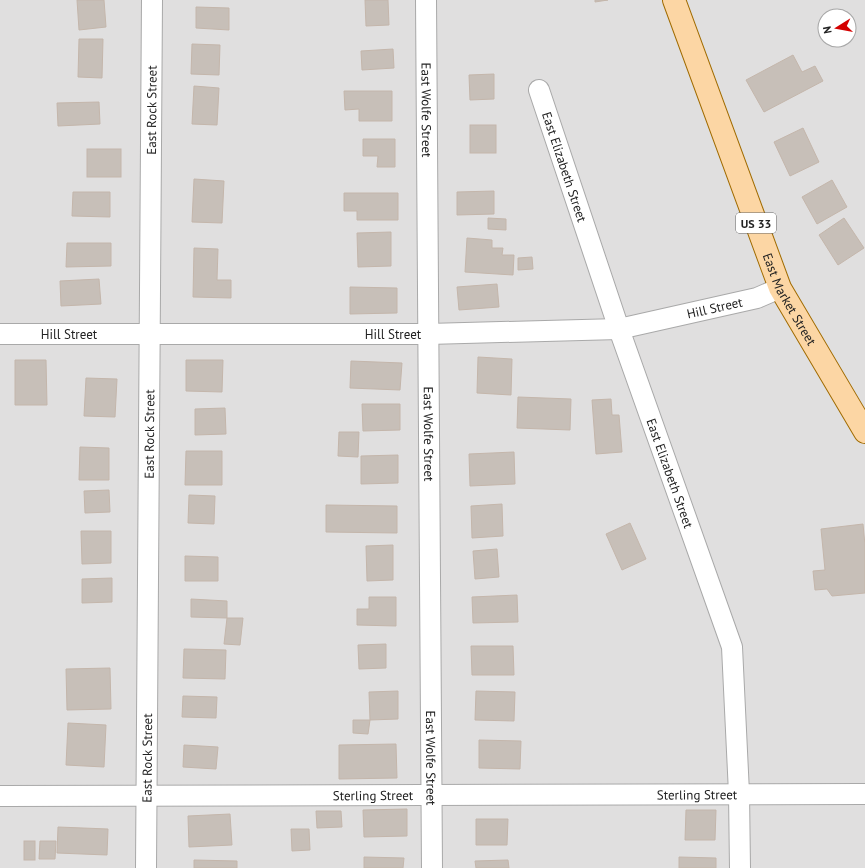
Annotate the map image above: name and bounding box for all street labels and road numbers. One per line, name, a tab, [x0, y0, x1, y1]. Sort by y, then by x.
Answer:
street label: East Wolfe Street	[418, 62, 436, 158]
street label: East Rock Street	[142, 65, 160, 155]
street label: East Elizabeth Street	[538, 109, 591, 225]
road number: US 33	[736, 213, 776, 233]
street label: East Market Street	[759, 251, 821, 349]
street label: Hill Street	[685, 293, 745, 322]
street label: Hill Street	[41, 326, 98, 343]
street label: Hill Street	[365, 326, 422, 343]
street label: East Wolfe Street	[420, 386, 438, 482]
street label: East Rock Street	[140, 389, 158, 479]
street label: East Elizabeth Street	[643, 416, 698, 531]
street label: East Wolfe Street	[422, 710, 440, 806]
street label: East Rock Street	[138, 713, 156, 803]
street label: Sterling Street	[657, 786, 738, 803]
street label: Sterling Street	[333, 787, 414, 804]

